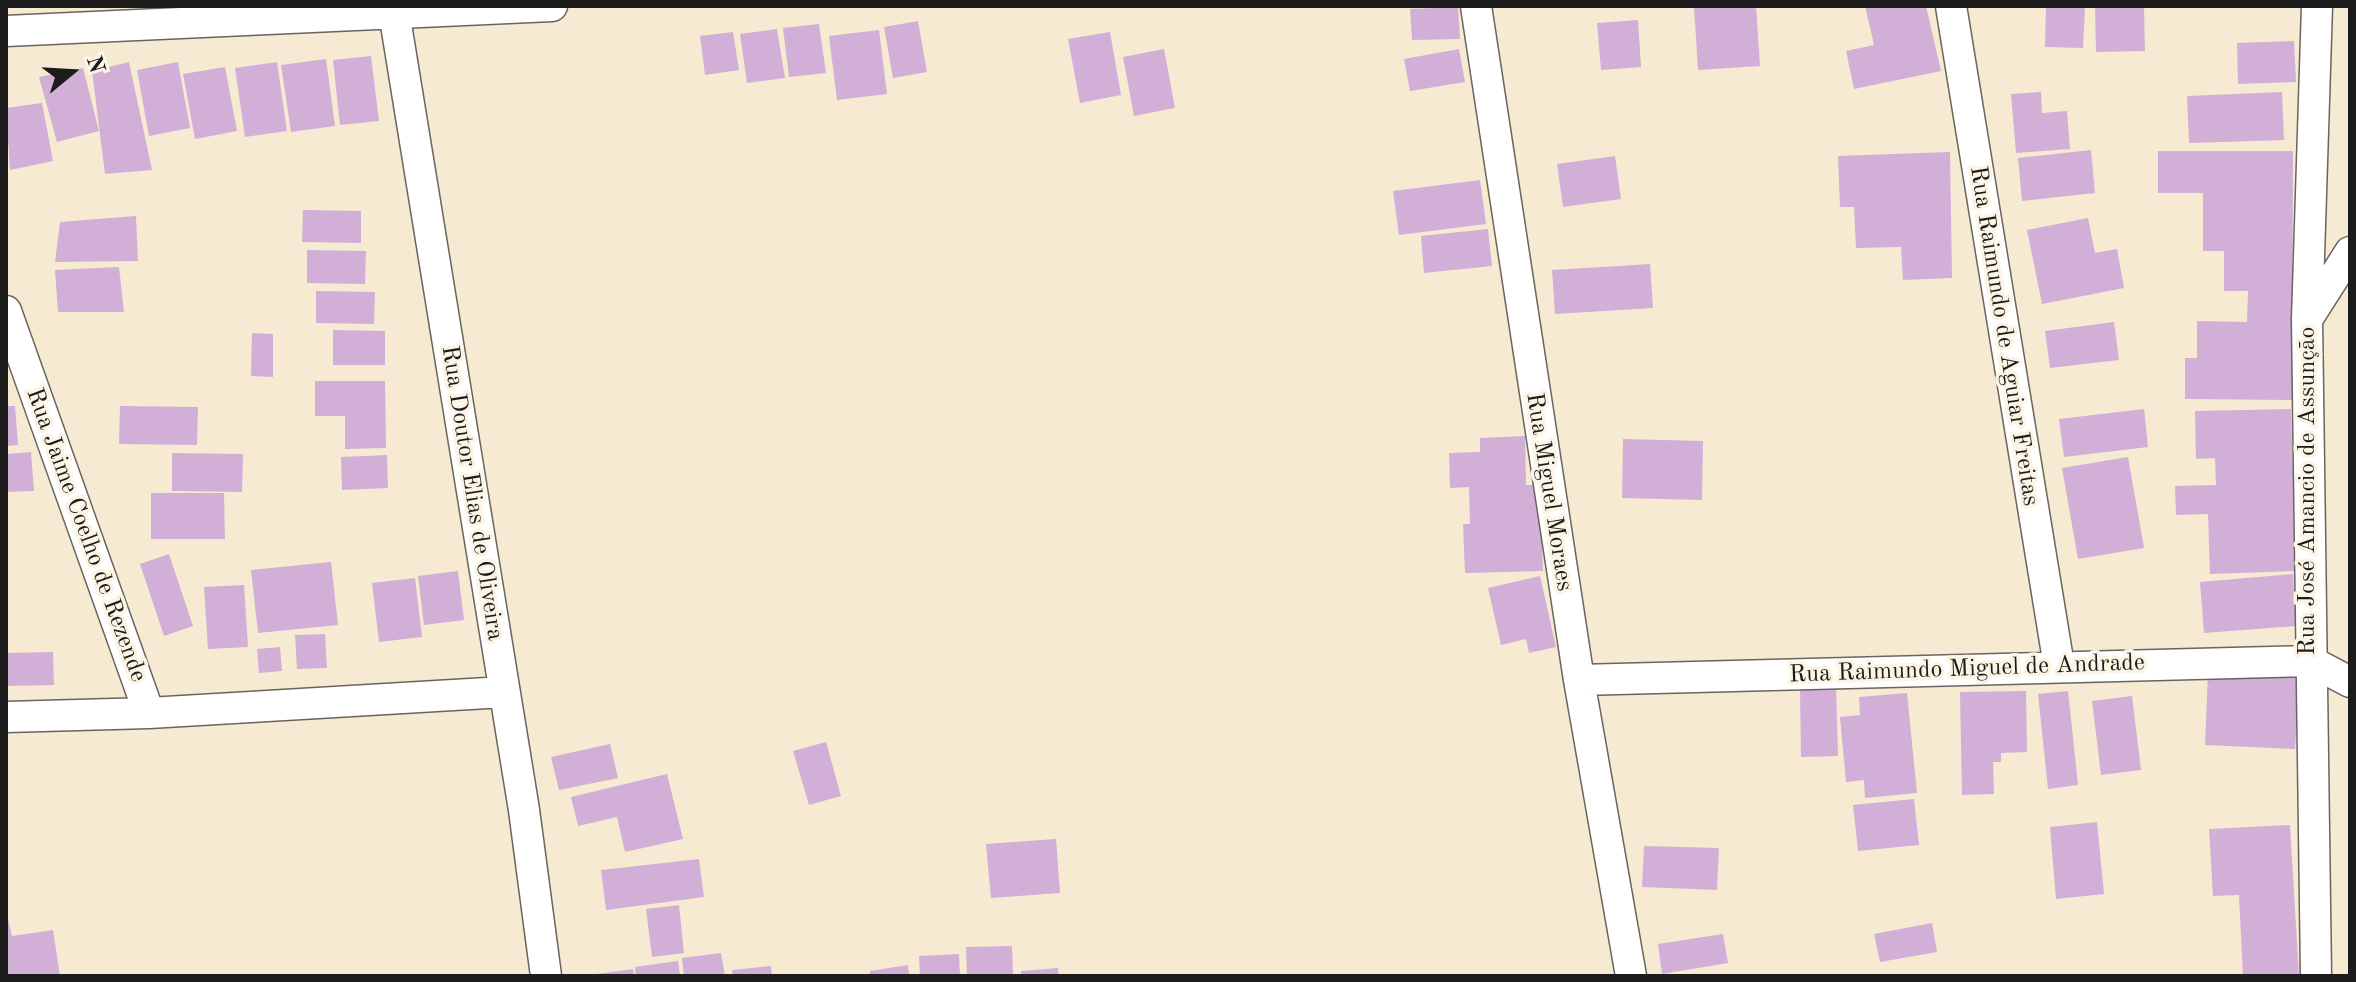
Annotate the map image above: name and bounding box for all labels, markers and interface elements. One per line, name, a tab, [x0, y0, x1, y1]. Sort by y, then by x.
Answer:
north arrow	[32, 32, 112, 112]
text: N	[82, 53, 108, 76]
street label: Rua Raimundo de Aguiar Freitas	[1963, 164, 2045, 508]
street label: Rua José Amancio de Assunção	[2294, 327, 2322, 655]
street label: Rua Doutor Elias de Oliveira	[434, 343, 510, 643]
street label: Rua Jaime Coelho de Rezende	[19, 384, 153, 686]
street label: Rua Miguel Moraes	[1519, 391, 1579, 593]
street label: Rua Raimundo Miguel de Andrade	[1789, 648, 2145, 690]

